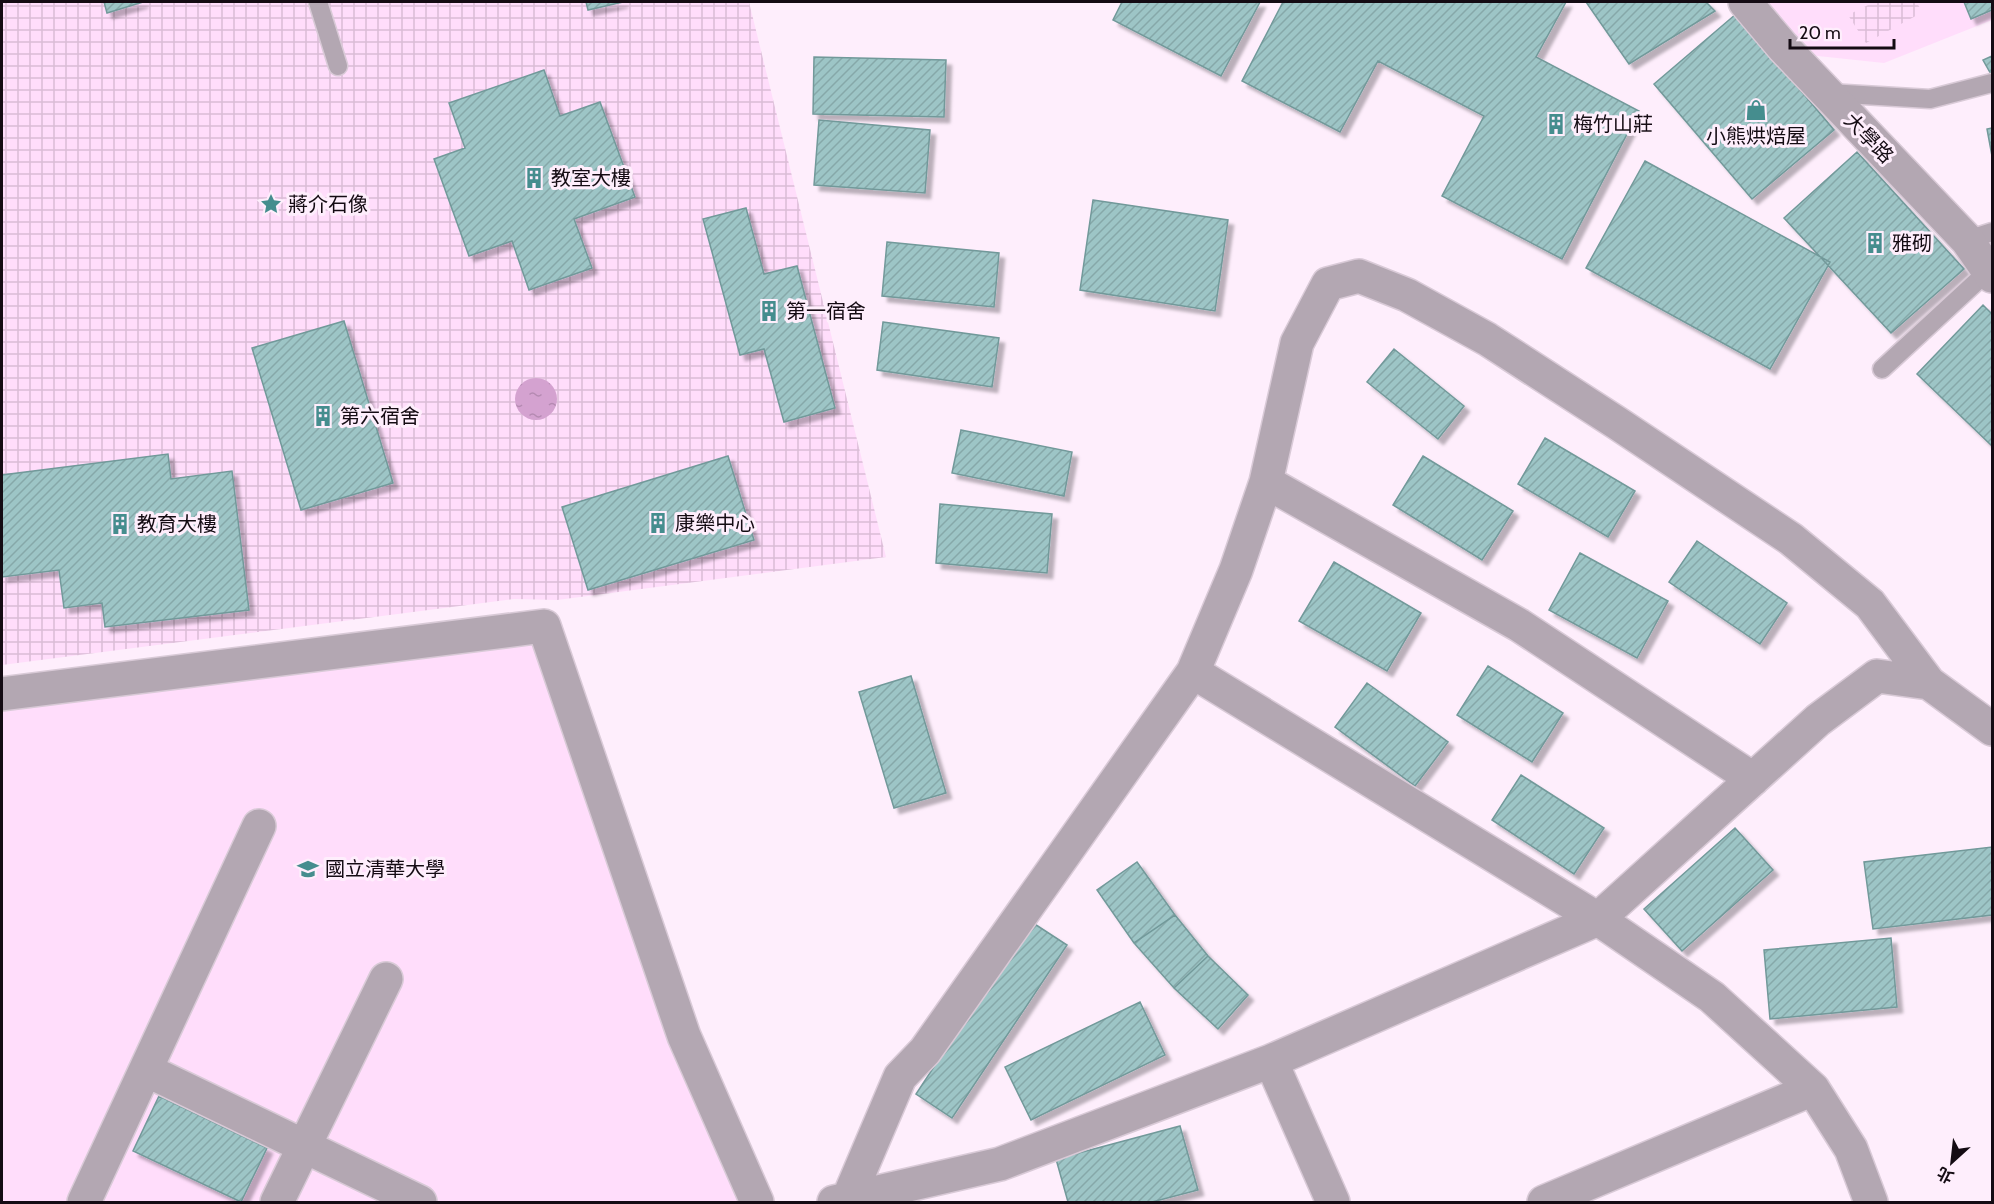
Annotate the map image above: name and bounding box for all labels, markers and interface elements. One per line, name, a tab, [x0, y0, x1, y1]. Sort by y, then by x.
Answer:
scale bar	[1790, 12, 1894, 50]
text: 20 m	[1799, 22, 1841, 44]
shop icon: 小熊烘焙屋	[1744, 98, 1768, 122]
street label: 大學路	[1840, 108, 1898, 168]
building icon: 梅竹山莊	[1544, 112, 1568, 136]
place label: 梅竹山莊	[1573, 112, 1653, 136]
place label: 小熊烘焙屋	[1706, 124, 1806, 148]
building icon: 教室大樓	[522, 166, 546, 190]
place label: 教室大樓	[551, 166, 631, 190]
place icon: 蔣介石像	[259, 192, 283, 216]
place label: 蔣介石像	[288, 192, 368, 216]
building icon: 雅砌	[1863, 231, 1887, 255]
place label: 雅砌	[1892, 231, 1932, 255]
building icon: 第一宿舍	[757, 299, 781, 323]
place label: 第一宿舍	[786, 299, 866, 323]
building icon: 第六宿舍	[311, 404, 335, 428]
place label: 第六宿舍	[340, 404, 420, 428]
building icon: 康樂中心	[646, 511, 670, 535]
place label: 康樂中心	[675, 511, 755, 535]
building icon: 教育大樓	[108, 512, 132, 536]
place label: 教育大樓	[137, 512, 217, 536]
school or university icon: 國立清華大學	[296, 857, 320, 881]
place label: 國立清華大學	[325, 857, 445, 881]
north arrow	[1922, 1132, 1982, 1192]
text: 北	[1934, 1163, 1957, 1187]

